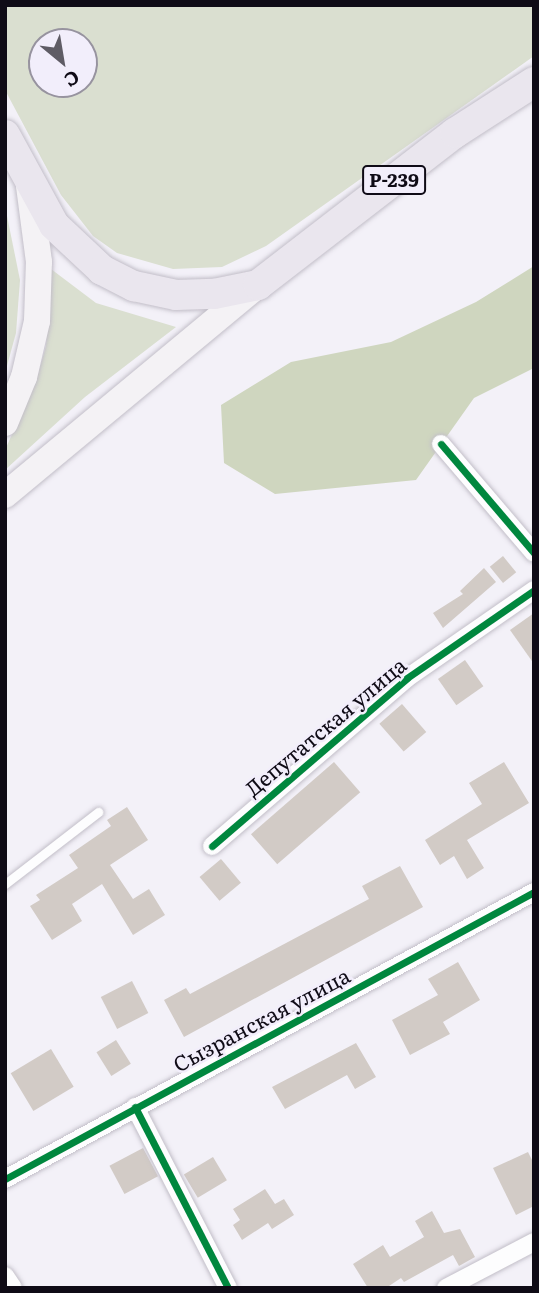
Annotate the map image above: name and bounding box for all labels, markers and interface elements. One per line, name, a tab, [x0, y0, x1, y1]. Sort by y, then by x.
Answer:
north arrow	[28, 28, 98, 98]
text: С	[60, 64, 85, 95]
road number: Р-239	[361, 164, 427, 196]
street label: Депутатская улица	[239, 651, 411, 801]
street label: Сызранская улица	[168, 962, 354, 1076]

